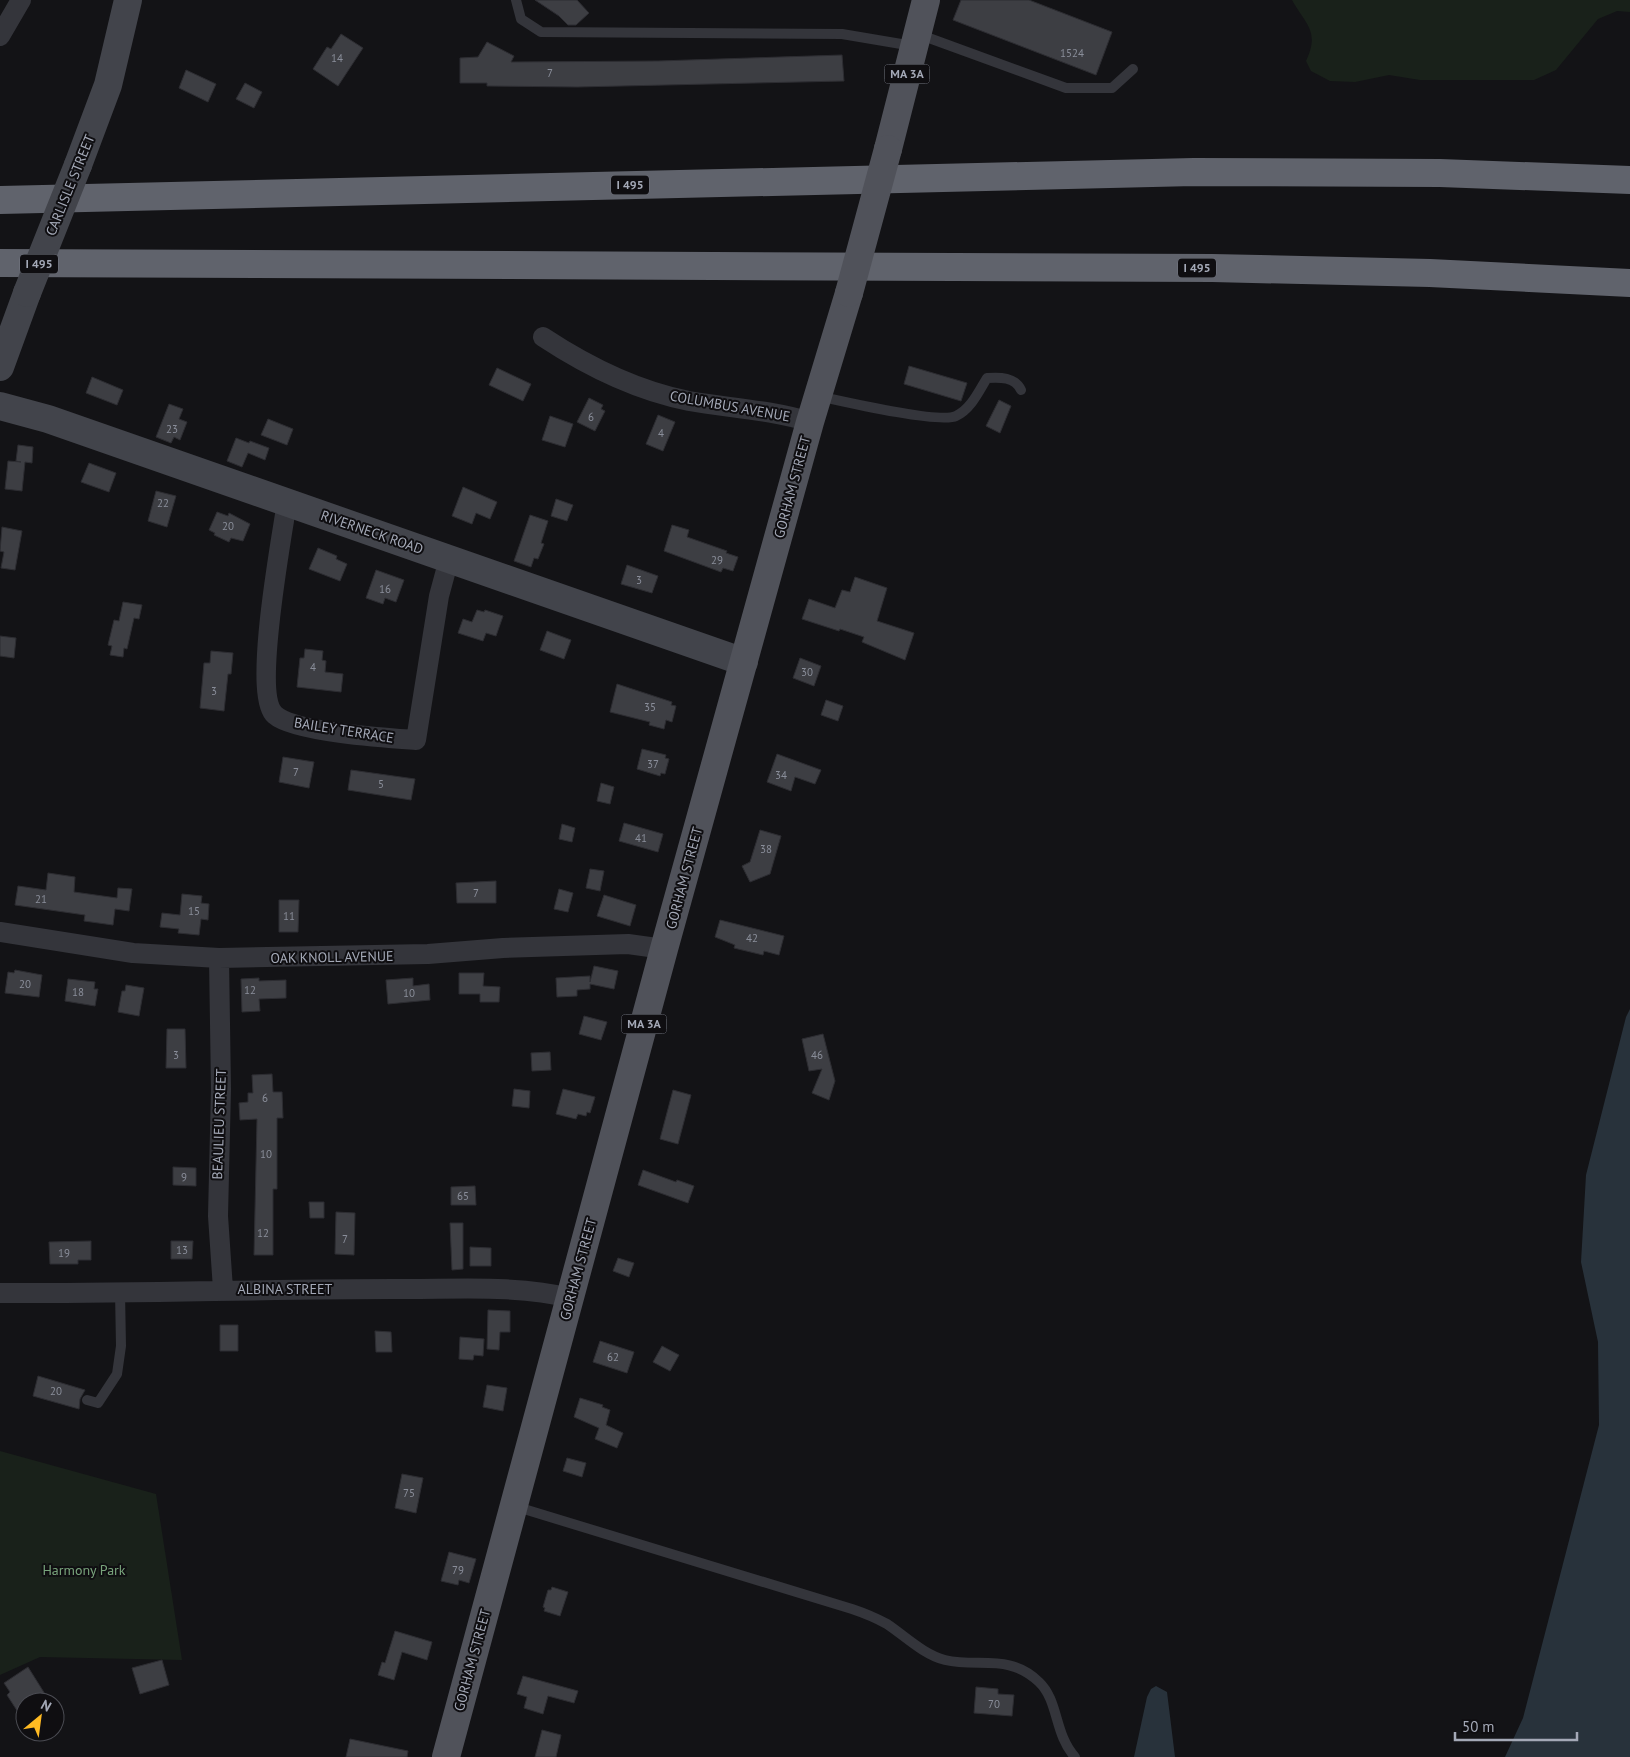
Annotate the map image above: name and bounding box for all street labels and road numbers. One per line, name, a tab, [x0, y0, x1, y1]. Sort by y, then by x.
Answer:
road number: MA 3A	[884, 64, 930, 84]
street label: CARLISLE STREET	[41, 132, 99, 238]
road number: I 495	[611, 176, 649, 194]
road number: I 495	[20, 254, 58, 274]
road number: I 495	[1178, 258, 1216, 278]
street label: COLUMBUS AVENUE	[668, 387, 792, 425]
street label: GORHAM STREET	[770, 434, 814, 540]
street label: RIVERNECK ROAD	[318, 506, 426, 558]
street label: BAILEY TERRACE	[293, 713, 395, 747]
street label: GORHAM STREET	[662, 825, 706, 931]
street label: OAK KNOLL AVENUE	[270, 947, 394, 967]
road number: MA 3A	[622, 1014, 666, 1034]
street label: BEAULIEU STREET	[208, 1068, 230, 1180]
street label: GORHAM STREET	[556, 1216, 600, 1322]
street label: ALBINA STREET	[238, 1280, 333, 1298]
street label: GORHAM STREET	[450, 1607, 494, 1713]

